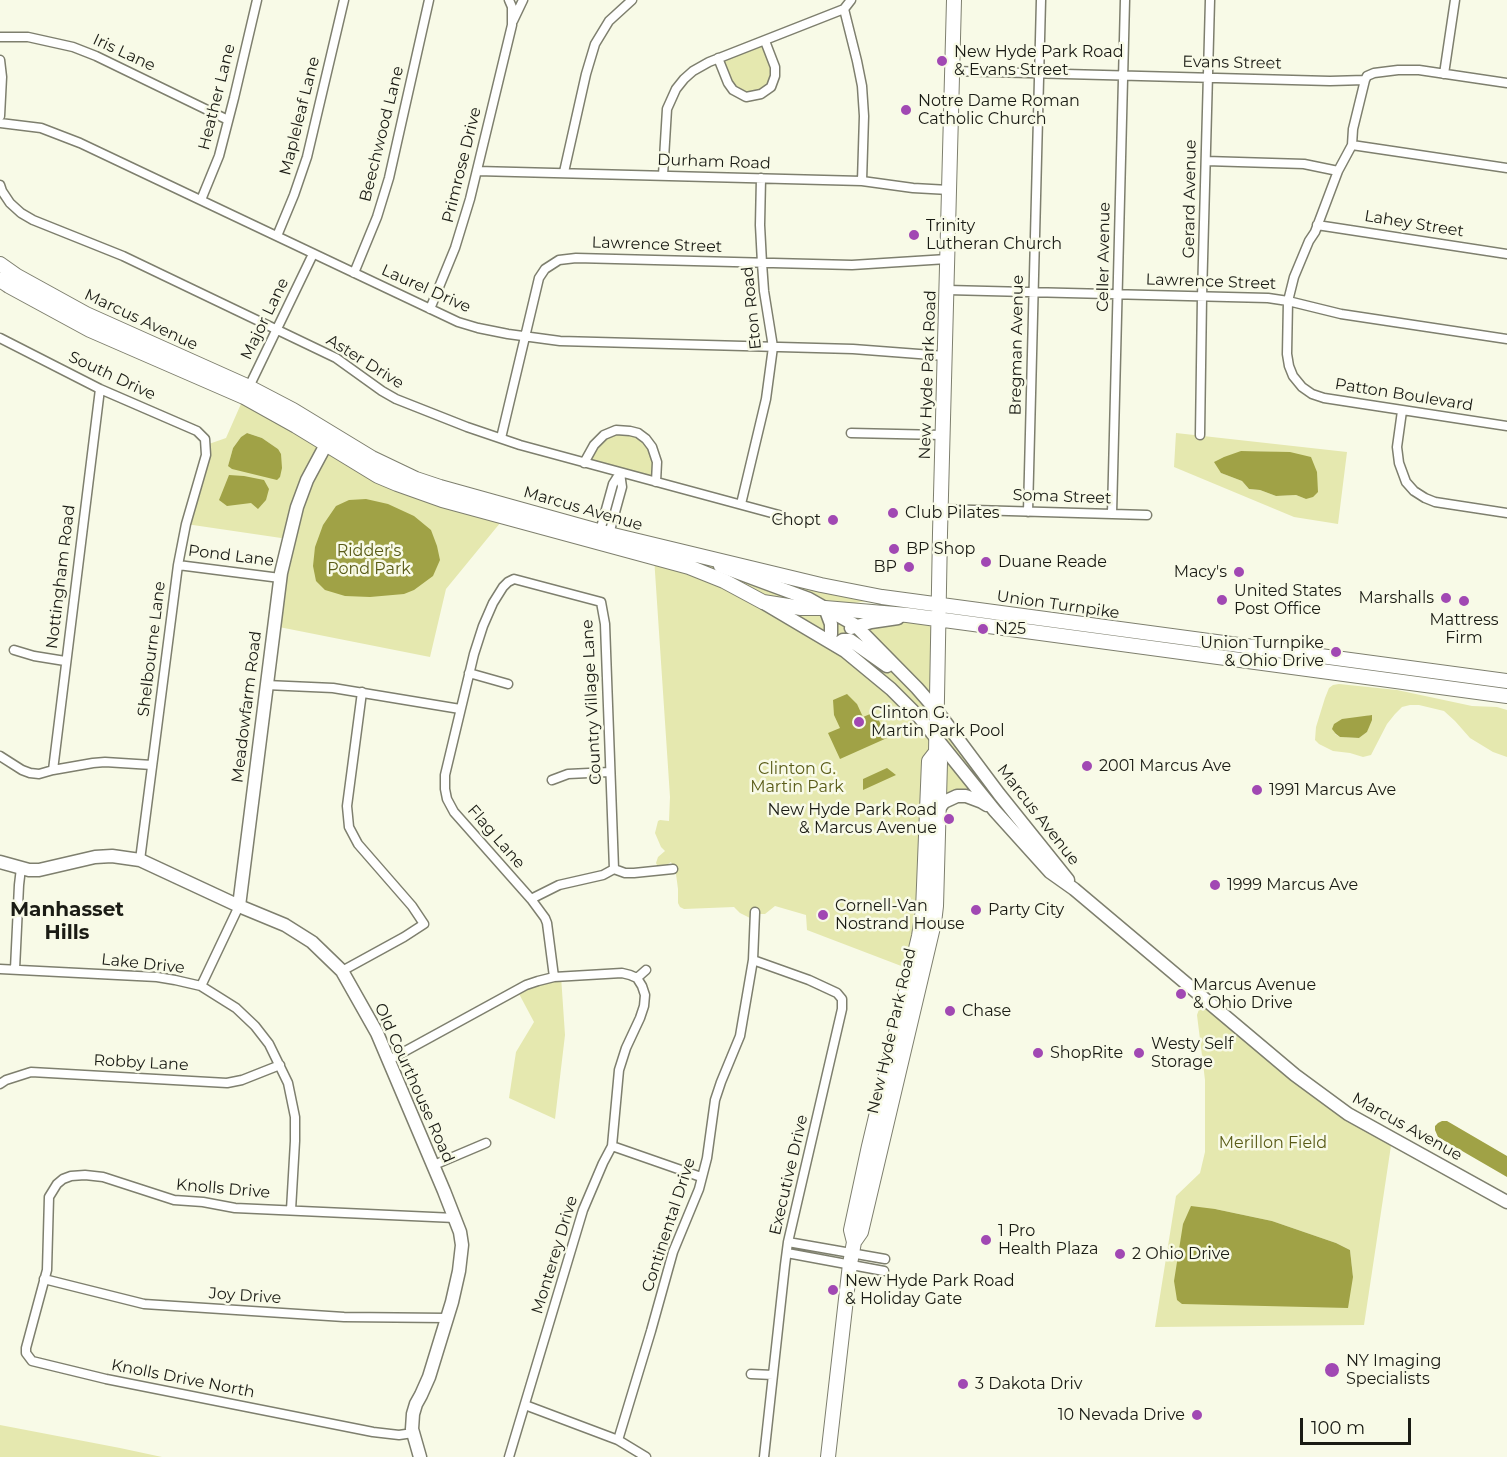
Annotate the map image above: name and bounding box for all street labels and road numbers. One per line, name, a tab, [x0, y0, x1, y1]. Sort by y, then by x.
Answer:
street label: Iris Lane	[90, 30, 158, 76]
street label: Heather Lane	[195, 42, 239, 152]
street label: Evans Street	[1182, 53, 1282, 73]
street label: Mapleleaf Lane	[276, 55, 324, 177]
street label: Beechwood Lane	[356, 64, 408, 204]
street label: Primrose Drive	[438, 105, 486, 225]
street label: Gerard Avenue	[1179, 139, 1201, 259]
street label: Durham Road	[657, 150, 771, 174]
street label: Celler Avenue	[1093, 202, 1115, 312]
street label: Lahey Street	[1363, 207, 1465, 241]
street label: Lawrence Street	[591, 233, 723, 257]
street label: Laurel Drive	[378, 261, 474, 317]
street label: Eton Road	[738, 265, 766, 351]
street label: Lawrence Street	[1145, 270, 1277, 294]
street label: Bregman Avenue	[1006, 274, 1028, 416]
street label: Major Lane	[237, 275, 293, 363]
street label: Marcus Avenue	[81, 285, 201, 355]
street label: New Hyde Park Road	[915, 290, 941, 460]
street label: Aster Drive	[323, 331, 407, 393]
street label: South Drive	[65, 347, 159, 405]
street label: Patton Boulevard	[1334, 375, 1474, 415]
street label: Marcus Avenue	[521, 483, 645, 535]
street label: Soma Street	[1012, 486, 1112, 508]
street label: Nottingham Road	[43, 504, 79, 650]
street label: Pond Lane	[187, 541, 275, 571]
street label: Shelbourne Lane	[134, 580, 170, 718]
street label: Union Turnpike	[995, 587, 1121, 623]
street label: Country Village Lane	[578, 619, 606, 785]
street label: Meadowfarm Road	[228, 630, 266, 784]
street label: Marcus Avenue	[993, 761, 1083, 869]
street label: Flag Lane	[463, 801, 529, 873]
street label: New Hyde Park Road	[864, 946, 920, 1116]
street label: Lake Drive	[100, 950, 186, 978]
street label: Old Courthouse Road	[370, 1000, 458, 1166]
street label: Robby Lane	[93, 1051, 189, 1075]
street label: Marcus Avenue	[1349, 1089, 1465, 1165]
street label: Executive Drive	[766, 1113, 812, 1237]
street label: Continental Drive	[638, 1155, 700, 1295]
street label: Knolls Drive	[175, 1175, 271, 1203]
street label: Monterey Drive	[528, 1194, 582, 1316]
street label: Joy Drive	[208, 1284, 282, 1308]
street label: Knolls Drive North	[110, 1356, 256, 1402]

